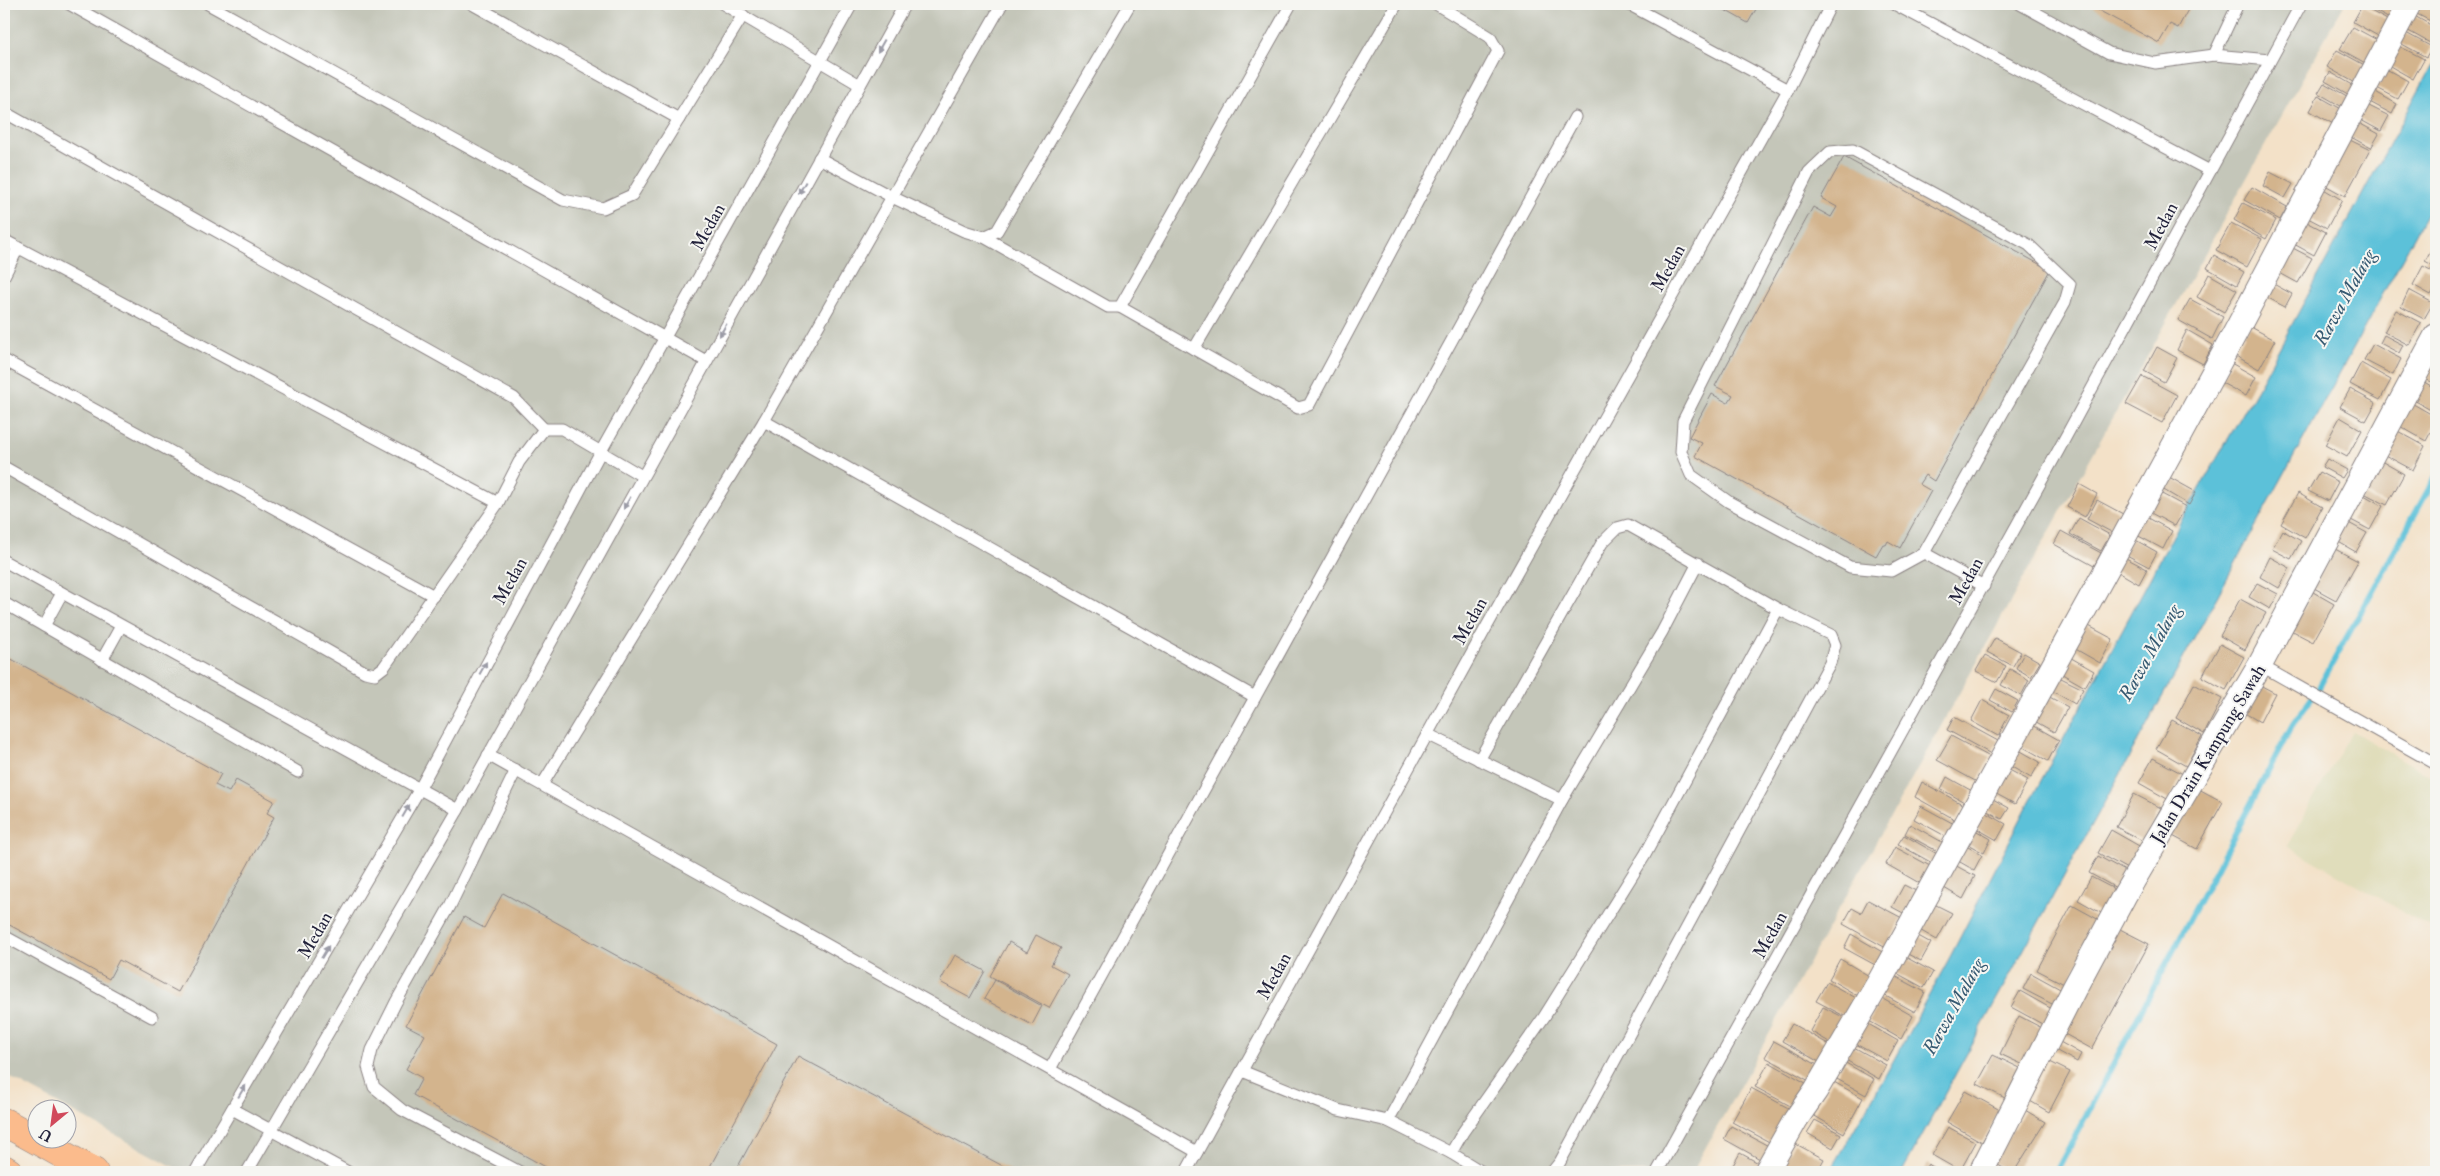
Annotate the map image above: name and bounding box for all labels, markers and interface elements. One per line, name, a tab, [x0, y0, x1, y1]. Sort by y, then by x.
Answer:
one-way arrow	[877, 40, 886, 53]
one-way arrow	[798, 181, 806, 196]
street label: Medan	[2140, 199, 2183, 254]
street label: Medan	[686, 200, 731, 255]
street label: Medan	[1646, 241, 1691, 296]
water label: Rawa Malang	[2308, 244, 2382, 351]
one-way arrow	[719, 323, 727, 338]
one-way arrow	[623, 496, 632, 510]
street label: Medan	[488, 554, 533, 609]
street label: Medan	[1944, 554, 1989, 609]
street label: Medan	[1448, 594, 1493, 649]
water label: Rawa Malang	[2113, 599, 2187, 706]
street label: Jalan Drain Kampung Sawah	[2145, 660, 2271, 849]
one-way arrow	[479, 661, 487, 675]
one-way arrow	[402, 804, 411, 818]
street label: Medan	[293, 908, 338, 963]
street label: Medan	[1748, 908, 1793, 963]
one-way arrow	[321, 945, 330, 958]
street label: Medan	[1252, 949, 1297, 1004]
water label: Rawa Malang	[1917, 953, 1991, 1060]
one-way arrow	[237, 1085, 246, 1098]
north arrow	[28, 1098, 78, 1148]
text: U	[36, 1125, 55, 1145]

